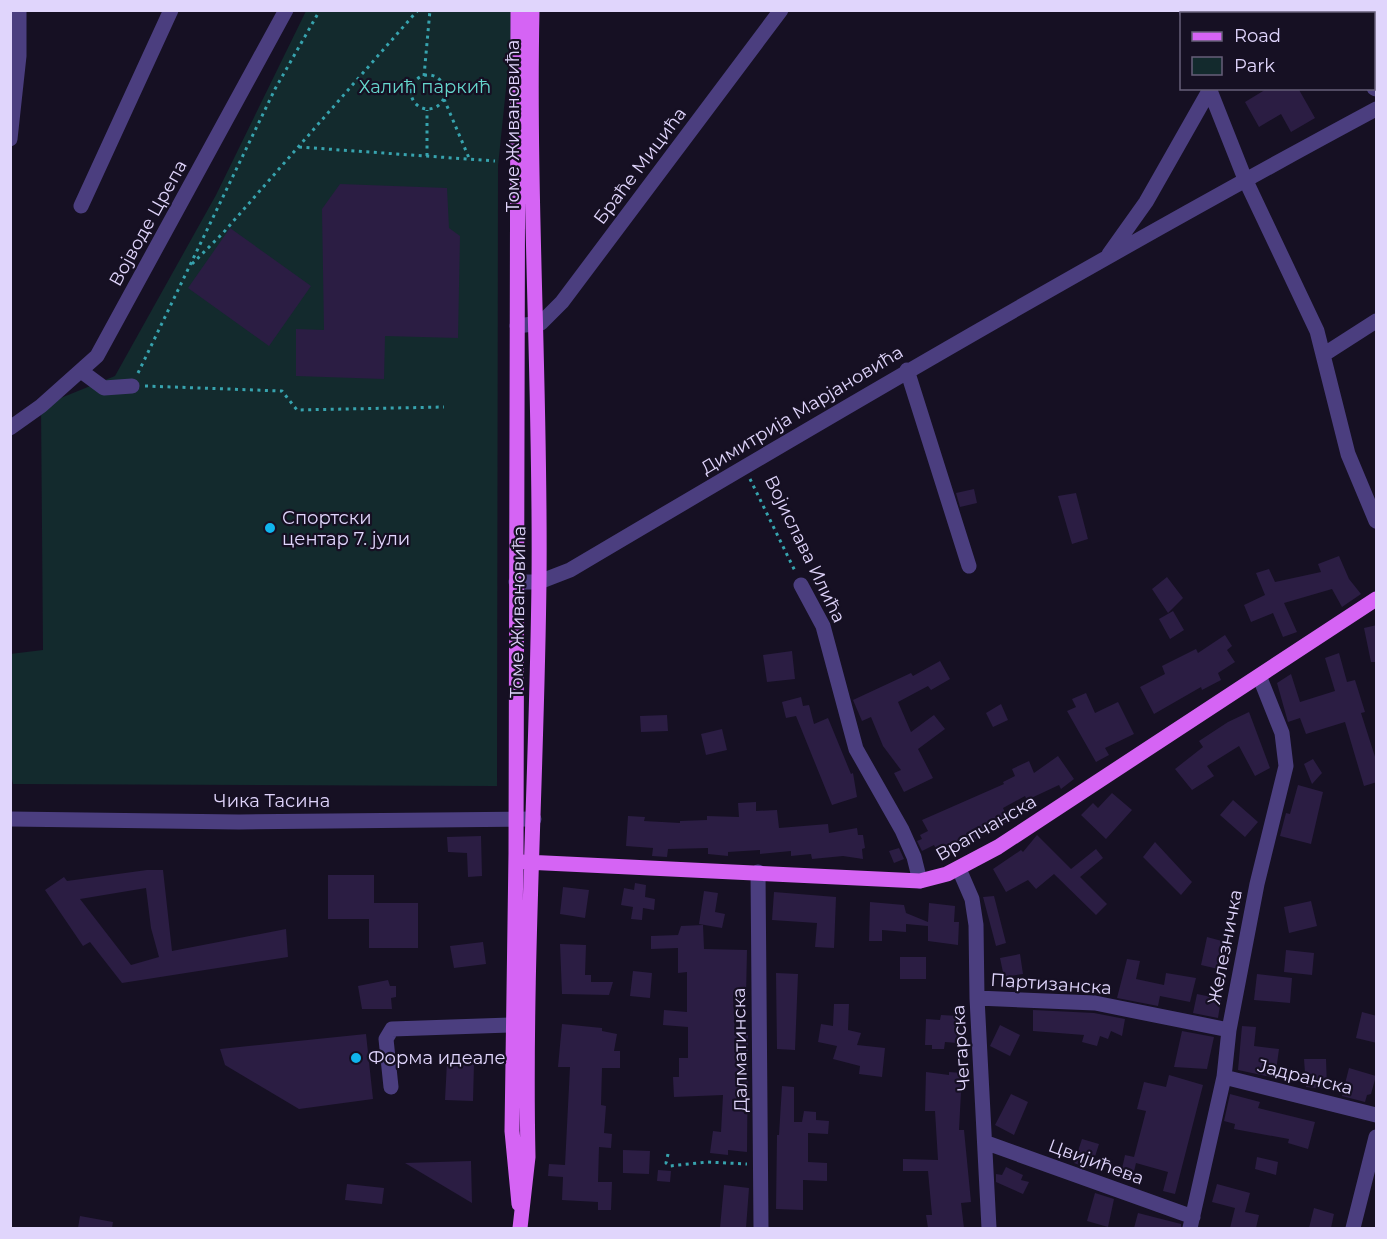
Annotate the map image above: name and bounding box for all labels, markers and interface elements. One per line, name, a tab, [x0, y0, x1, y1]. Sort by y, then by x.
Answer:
legend	[1180, 12, 1375, 90]
text: Road	[1234, 25, 1281, 47]
street label: Томе Живановића	[502, 40, 524, 212]
text: Park	[1234, 55, 1275, 77]
park label: Халић паркић	[359, 76, 491, 98]
street label: Браће Мицића	[589, 103, 691, 229]
street label: Војводе Црепа	[104, 156, 192, 290]
street label: Димитрија Марјановића	[697, 341, 907, 479]
street label: Војислава Илића	[760, 472, 850, 626]
place label: Спортски центар 7. јули	[282, 507, 410, 550]
marker: Спортски центар 7. јули	[263, 521, 277, 535]
street label: Томе Живановића	[505, 526, 531, 698]
street label: Чика Тасина	[214, 790, 330, 812]
street label: Врапчанска	[932, 790, 1040, 866]
street label: Железничка	[1203, 888, 1247, 1006]
street label: Партизанска	[990, 969, 1112, 999]
street label: Далматинска	[728, 987, 752, 1113]
street label: Чегарска	[947, 1004, 975, 1092]
place label: Форма идеале	[368, 1047, 506, 1069]
marker: Форма идеале	[349, 1051, 363, 1065]
street label: Јадранска	[1255, 1055, 1355, 1099]
street label: Цвијићева	[1045, 1135, 1147, 1189]

